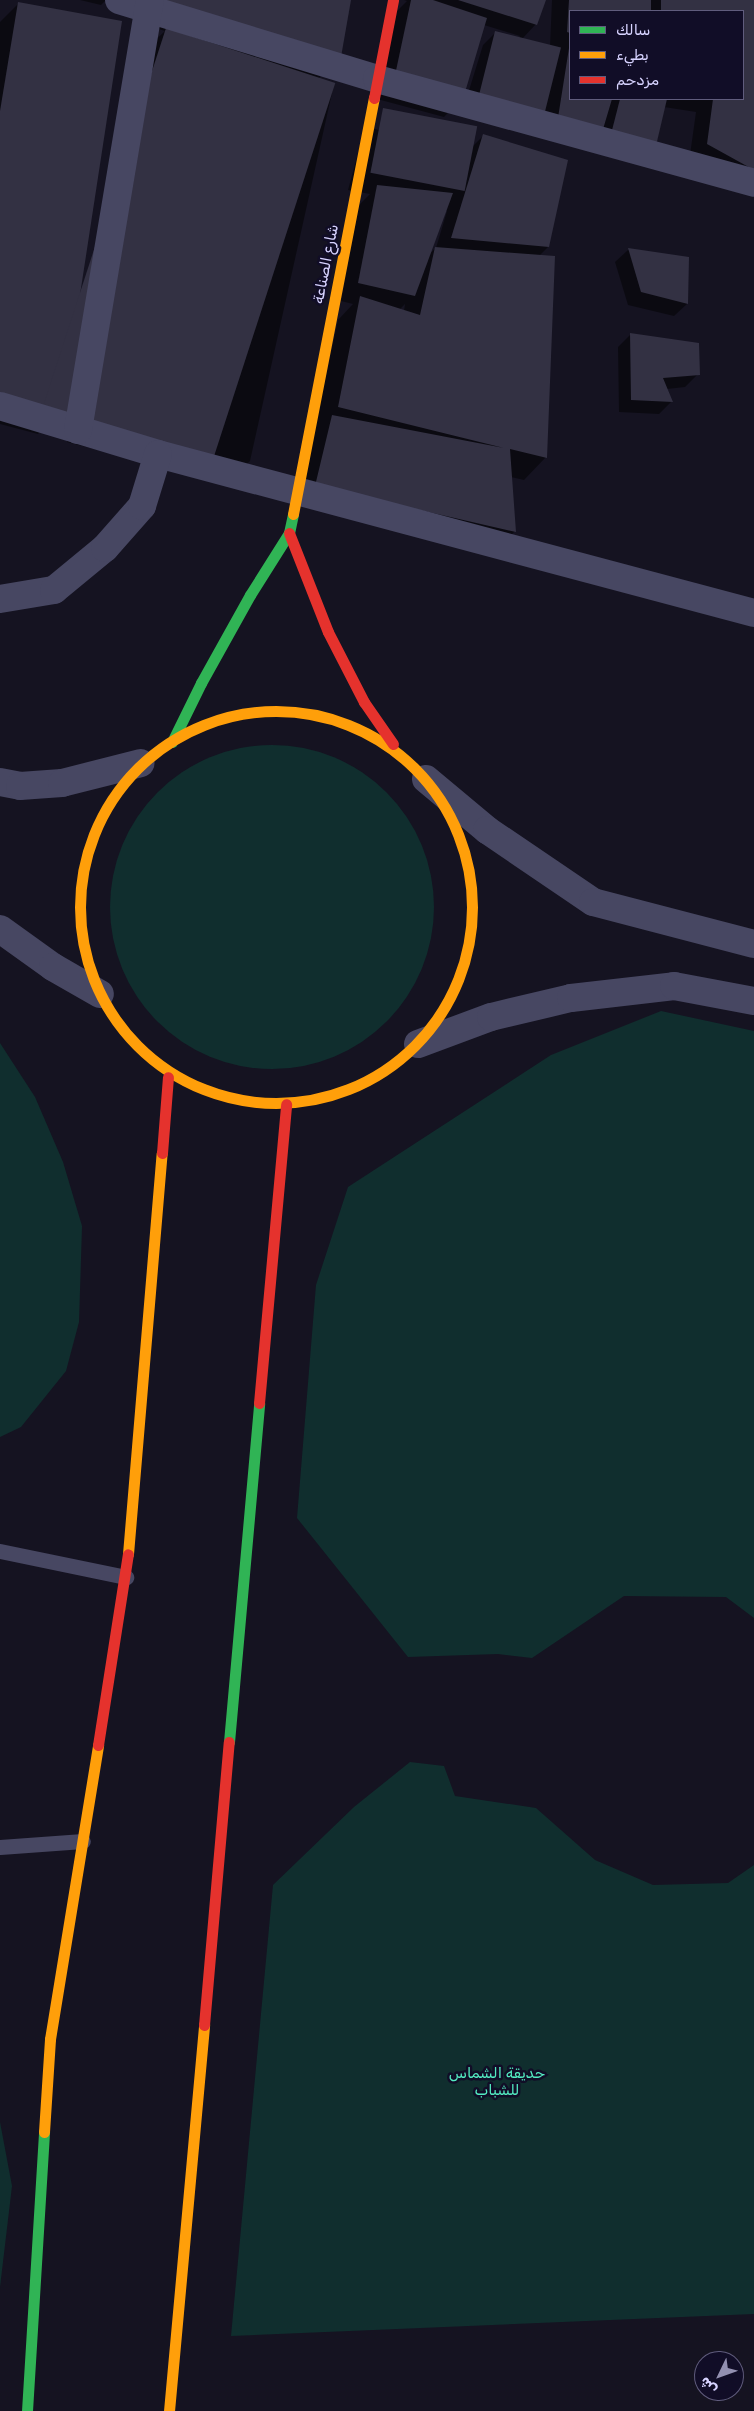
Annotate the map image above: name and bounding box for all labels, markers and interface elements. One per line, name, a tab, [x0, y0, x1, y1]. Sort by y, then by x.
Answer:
legend	[569, 10, 744, 100]
text: سالك	[616, 21, 651, 39]
text: بطيء	[616, 46, 649, 64]
text: مزدحم	[616, 71, 659, 89]
street label: شارع الصناعة	[309, 223, 343, 305]
park label: حديقة الشماس للشباب	[449, 2064, 545, 2099]
north arrow	[694, 2351, 744, 2401]
text: ش	[696, 2373, 720, 2398]

